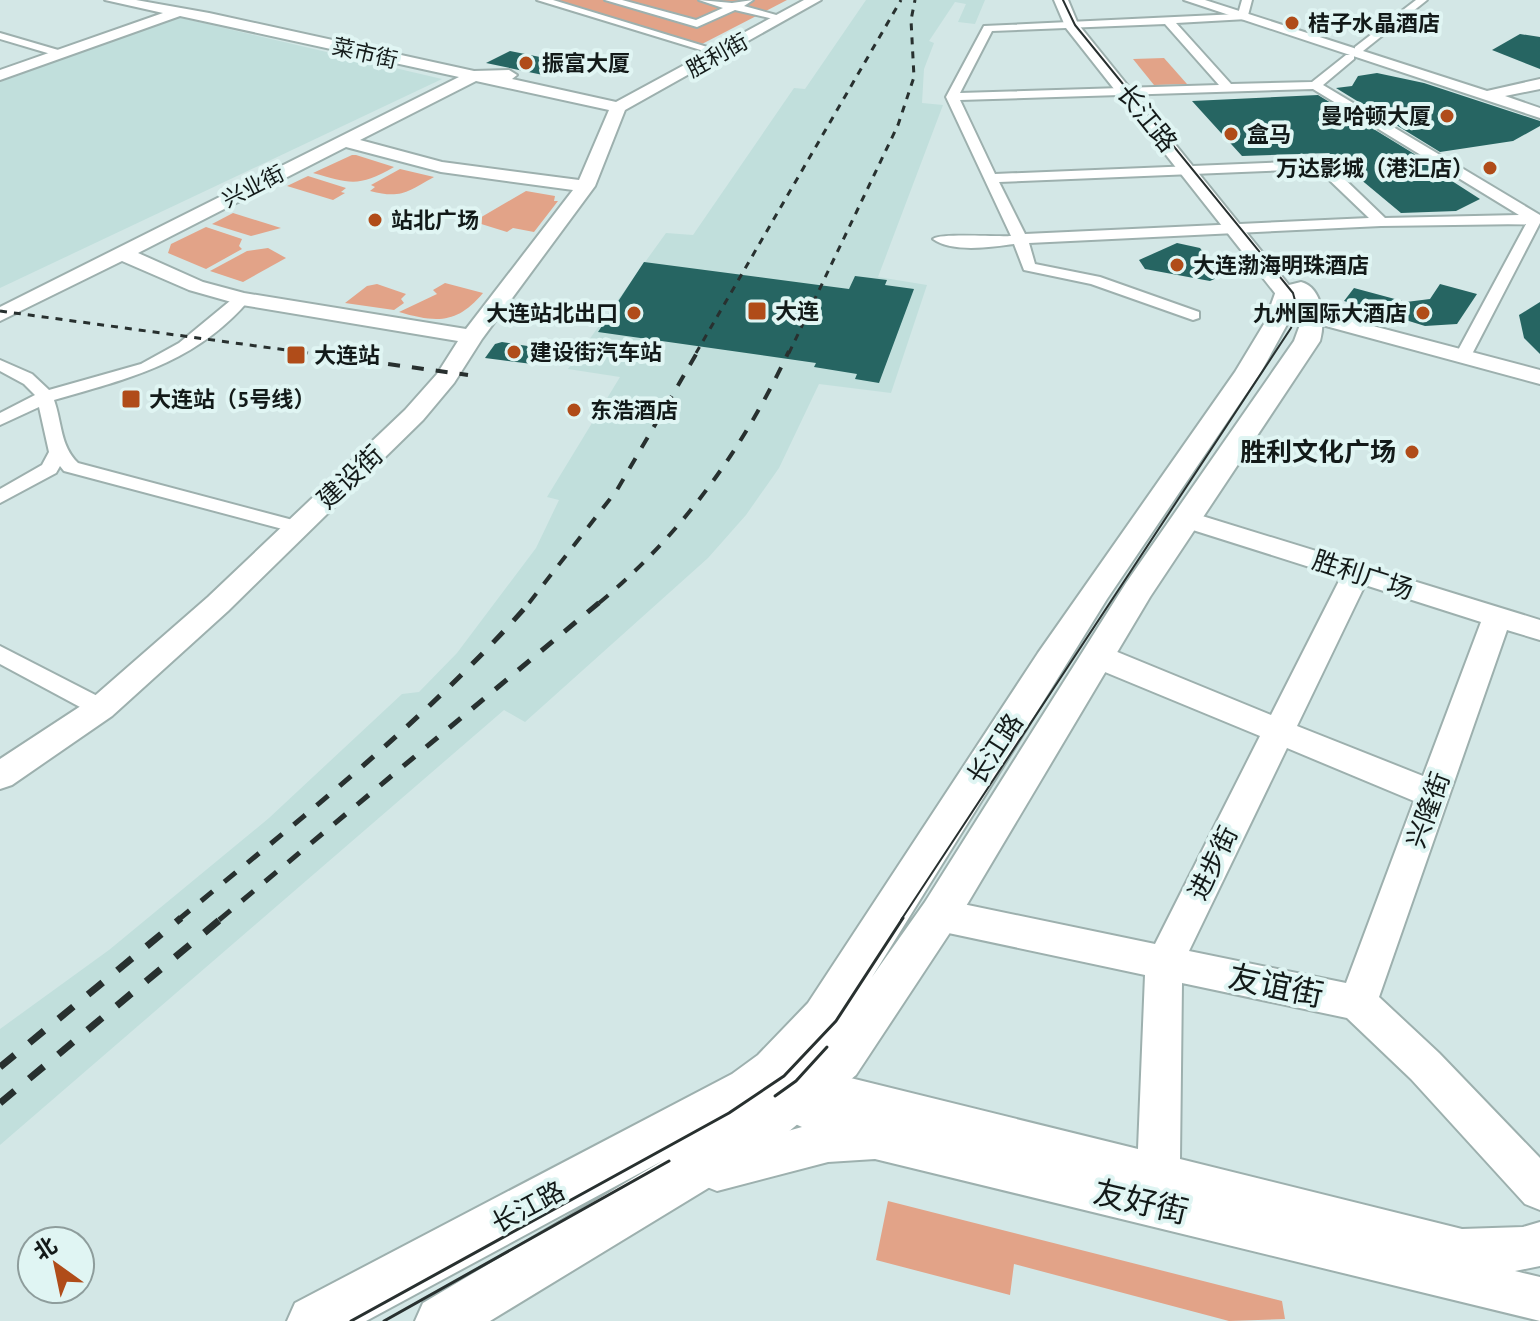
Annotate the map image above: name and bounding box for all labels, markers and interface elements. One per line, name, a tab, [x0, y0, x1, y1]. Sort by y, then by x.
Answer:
place label: 桔子水晶酒店	[1308, 9, 1440, 37]
marker: 桔子水晶酒店	[1283, 14, 1301, 32]
street label: 胜利街	[681, 27, 753, 83]
street label: 菜市街	[330, 32, 400, 74]
place label: 振富大厦	[542, 49, 630, 77]
marker: 振富大厦	[517, 54, 535, 72]
street label: 长江路	[1110, 77, 1185, 158]
place label: 曼哈顿大厦	[1321, 102, 1431, 130]
marker: 曼哈顿大厦	[1438, 107, 1456, 125]
place label: 盒马	[1247, 120, 1291, 148]
marker: 盒马	[1222, 125, 1240, 143]
place label: 万达影城（港汇店）	[1276, 154, 1474, 182]
street label: 兴业街	[217, 159, 289, 213]
marker: 万达影城（港汇店）	[1481, 159, 1499, 177]
place label: 站北广场	[391, 206, 479, 234]
marker: 站北广场	[366, 211, 384, 229]
place label: 大连渤海明珠酒店	[1193, 251, 1369, 279]
marker: 大连渤海明珠酒店	[1168, 256, 1186, 274]
place label: 大连	[775, 297, 819, 325]
place label: 大连站北出口	[486, 299, 618, 327]
place label: 九州国际大酒店	[1253, 299, 1407, 327]
marker: 大连	[746, 300, 768, 322]
marker: 大连站北出口	[625, 304, 643, 322]
marker: 九州国际大酒店	[1414, 304, 1432, 322]
place label: 建设街汽车站	[530, 338, 662, 366]
place label: 大连站	[314, 341, 380, 369]
marker: 建设街汽车站	[505, 343, 523, 361]
marker: 大连站	[285, 344, 307, 366]
place label: 大连站（5号线）	[149, 385, 315, 413]
marker: 大连站（5号线）	[120, 388, 142, 410]
place label: 东浩酒店	[590, 396, 678, 424]
marker: 东浩酒店	[565, 401, 583, 419]
place label: 胜利文化广场	[1240, 435, 1396, 468]
street label: 建设街	[310, 438, 389, 515]
marker: 胜利文化广场	[1403, 443, 1421, 461]
street label: 胜利广场	[1309, 543, 1418, 606]
street label: 长江路	[959, 707, 1030, 790]
street label: 兴隆街	[1399, 768, 1456, 852]
street label: 进步街	[1181, 820, 1244, 905]
street label: 友谊街	[1225, 954, 1328, 1016]
street label: 友好街	[1090, 1170, 1193, 1232]
street label: 长江路	[486, 1174, 570, 1239]
north arrow	[16, 1225, 96, 1305]
text: 北	[28, 1230, 62, 1266]

